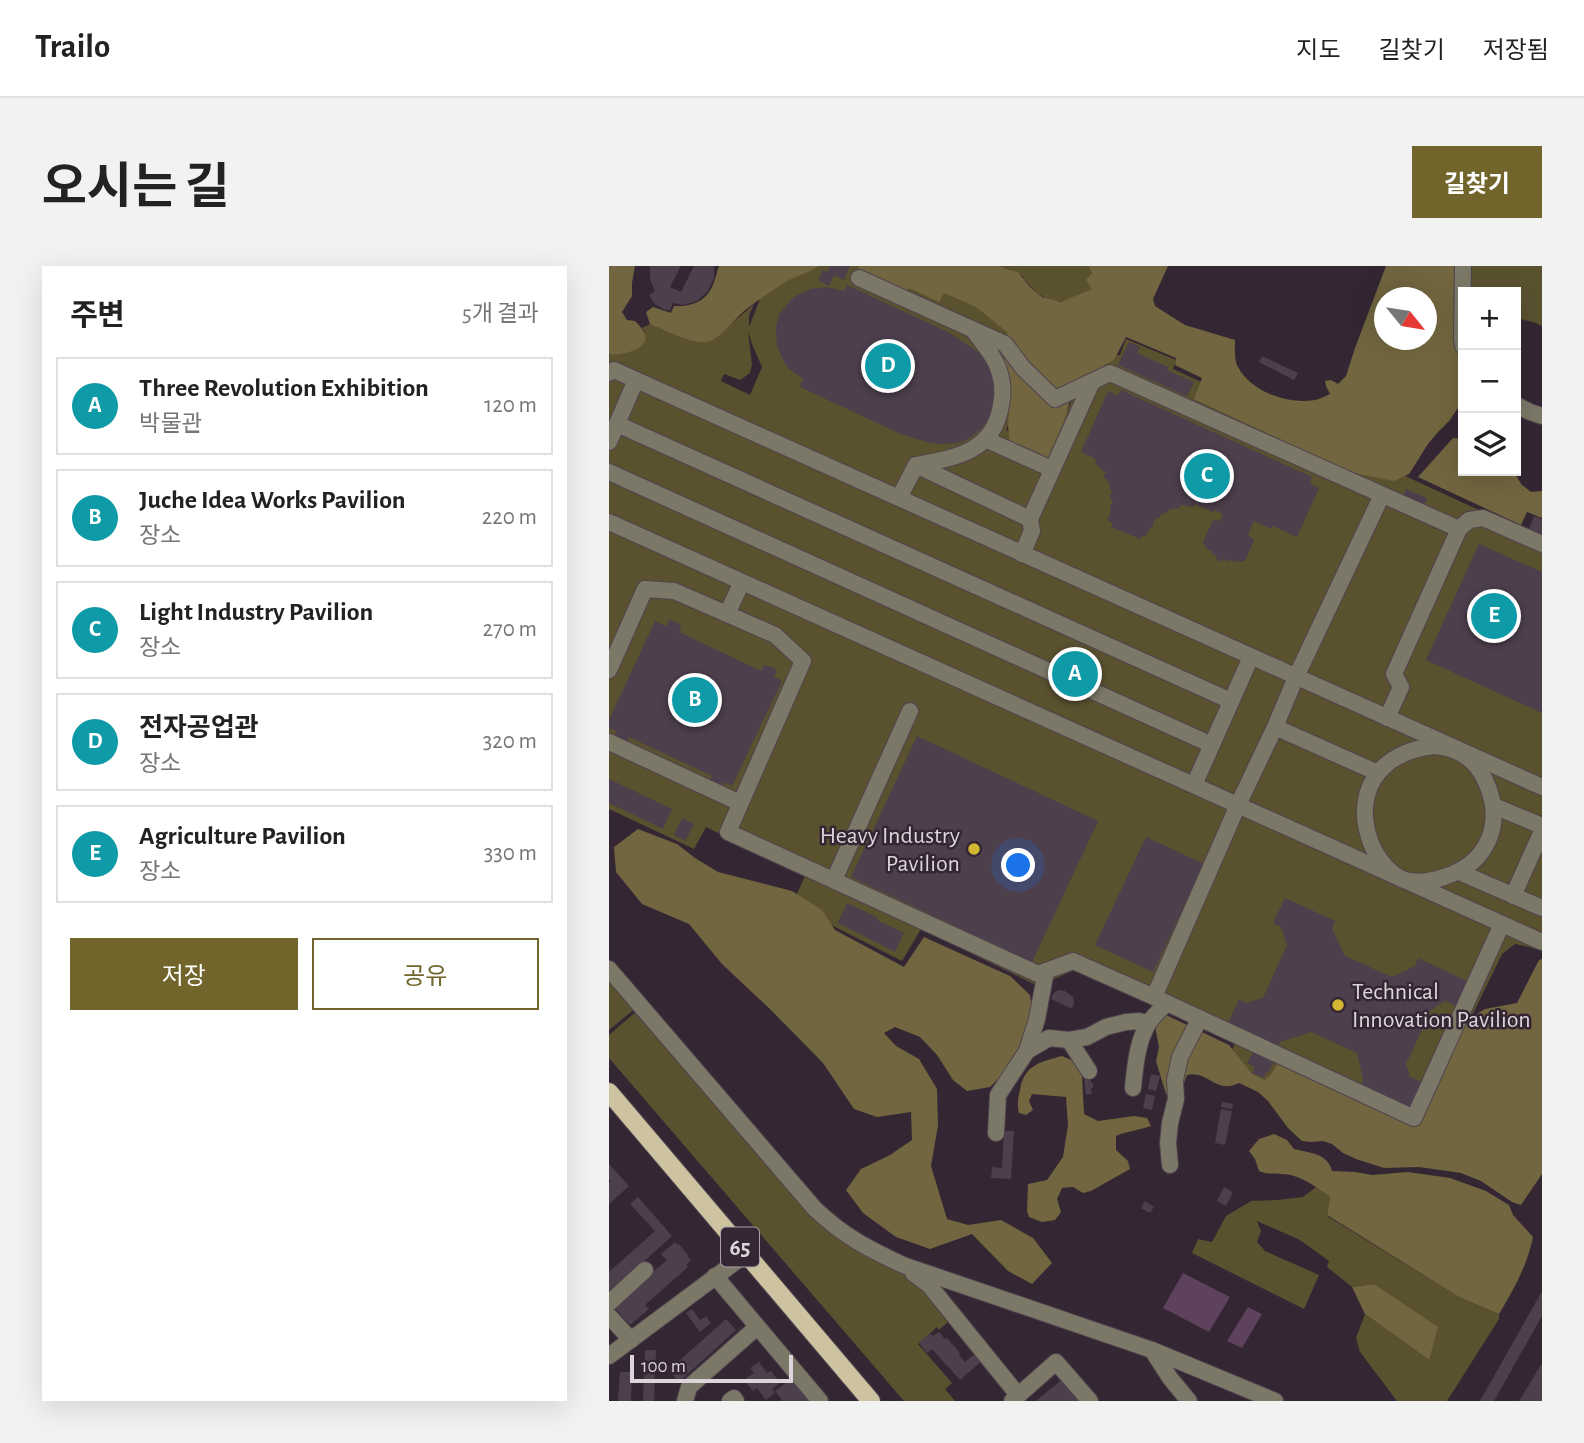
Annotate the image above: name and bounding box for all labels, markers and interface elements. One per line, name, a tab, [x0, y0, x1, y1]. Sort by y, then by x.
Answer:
text: Trailo	[35, 31, 110, 64]
text: 지도	[1296, 39, 1341, 63]
text: 길찾기	[1379, 39, 1445, 63]
text: 저장됨	[1483, 39, 1549, 63]
button: 길찾기	[1412, 146, 1542, 218]
text: 오시는 길	[42, 164, 230, 213]
north arrow	[1374, 287, 1437, 350]
map controls	[1458, 287, 1521, 476]
button: +	[1458, 287, 1521, 350]
text: 주변	[70, 301, 125, 331]
text: 5개 결과	[462, 303, 539, 326]
pin: D	[865, 340, 911, 392]
button: −	[1458, 350, 1521, 413]
text: Three Revolution Exhibition	[139, 375, 429, 401]
text: A	[88, 394, 102, 417]
text: 120 m	[484, 394, 537, 417]
text: 박물관	[139, 413, 202, 436]
button: layers	[1458, 413, 1521, 476]
pin: C	[1184, 450, 1230, 502]
text: Juche Idea Works Pavilion	[139, 487, 406, 513]
text: B	[88, 506, 102, 529]
text: 220 m	[482, 506, 537, 529]
text: 장소	[139, 525, 181, 548]
pin: E	[1471, 590, 1517, 642]
text: Light Industry Pavilion	[139, 599, 373, 625]
text: C	[89, 618, 101, 641]
text: 270 m	[483, 618, 537, 641]
text: 장소	[139, 637, 181, 660]
pin: A	[1052, 648, 1098, 700]
pin: B	[672, 674, 718, 726]
text: 전자공업관	[139, 715, 259, 741]
text: D	[87, 730, 103, 753]
text: 320 m	[483, 730, 537, 753]
text: 장소	[139, 753, 181, 776]
text: Agriculture Pavilion	[139, 823, 346, 849]
place label: Heavy Industry Pavilion	[820, 824, 960, 876]
marker: Heavy Industry Pavilion	[966, 841, 982, 857]
text: E	[89, 842, 101, 865]
text: 330 m	[484, 842, 537, 865]
your location	[1001, 848, 1035, 882]
text: 장소	[139, 861, 181, 884]
button: 저장	[70, 938, 298, 1010]
button: 공유	[312, 938, 539, 1010]
place label: Technical Innovation Pavilion	[1352, 980, 1531, 1032]
marker: Technical Innovation Pavilion	[1330, 997, 1346, 1013]
road number: 65	[721, 1228, 759, 1266]
scale bar	[630, 1352, 793, 1384]
text: 100 m	[641, 1357, 686, 1376]

